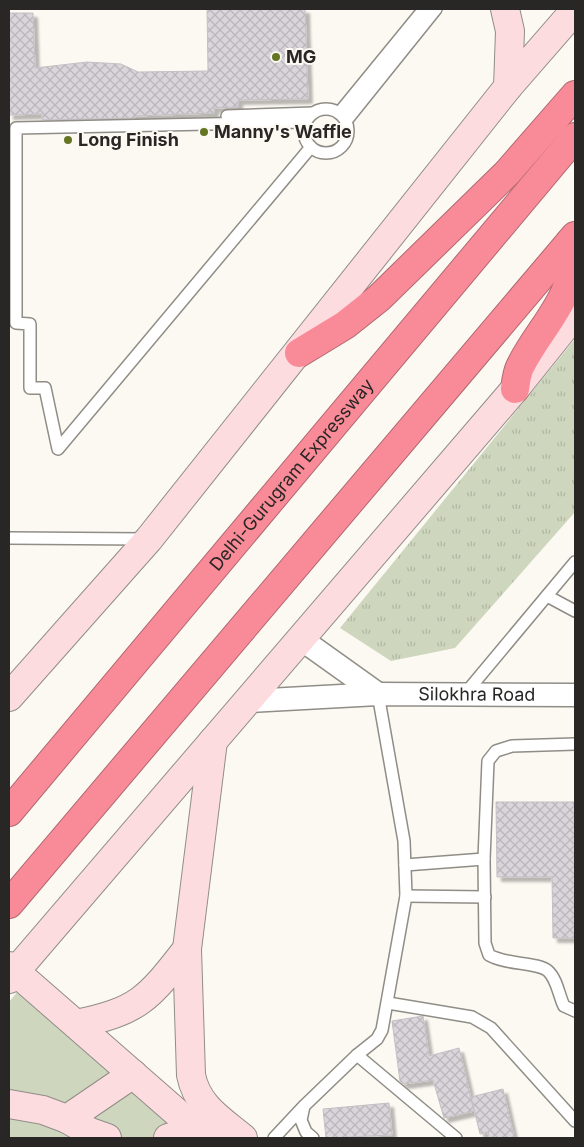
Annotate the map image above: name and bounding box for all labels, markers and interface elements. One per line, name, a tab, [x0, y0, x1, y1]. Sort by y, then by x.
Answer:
place label: MG	[286, 46, 316, 67]
marker: MG	[270, 51, 282, 63]
place label: Manny's Waffle	[214, 121, 352, 142]
marker: Manny's Waffle	[198, 126, 210, 138]
place label: Long Finish	[78, 129, 179, 150]
marker: Long Finish	[62, 134, 74, 146]
street label: Delhi-Gurugram Expressway	[205, 374, 378, 575]
street label: Silokhra Road	[418, 683, 535, 705]

